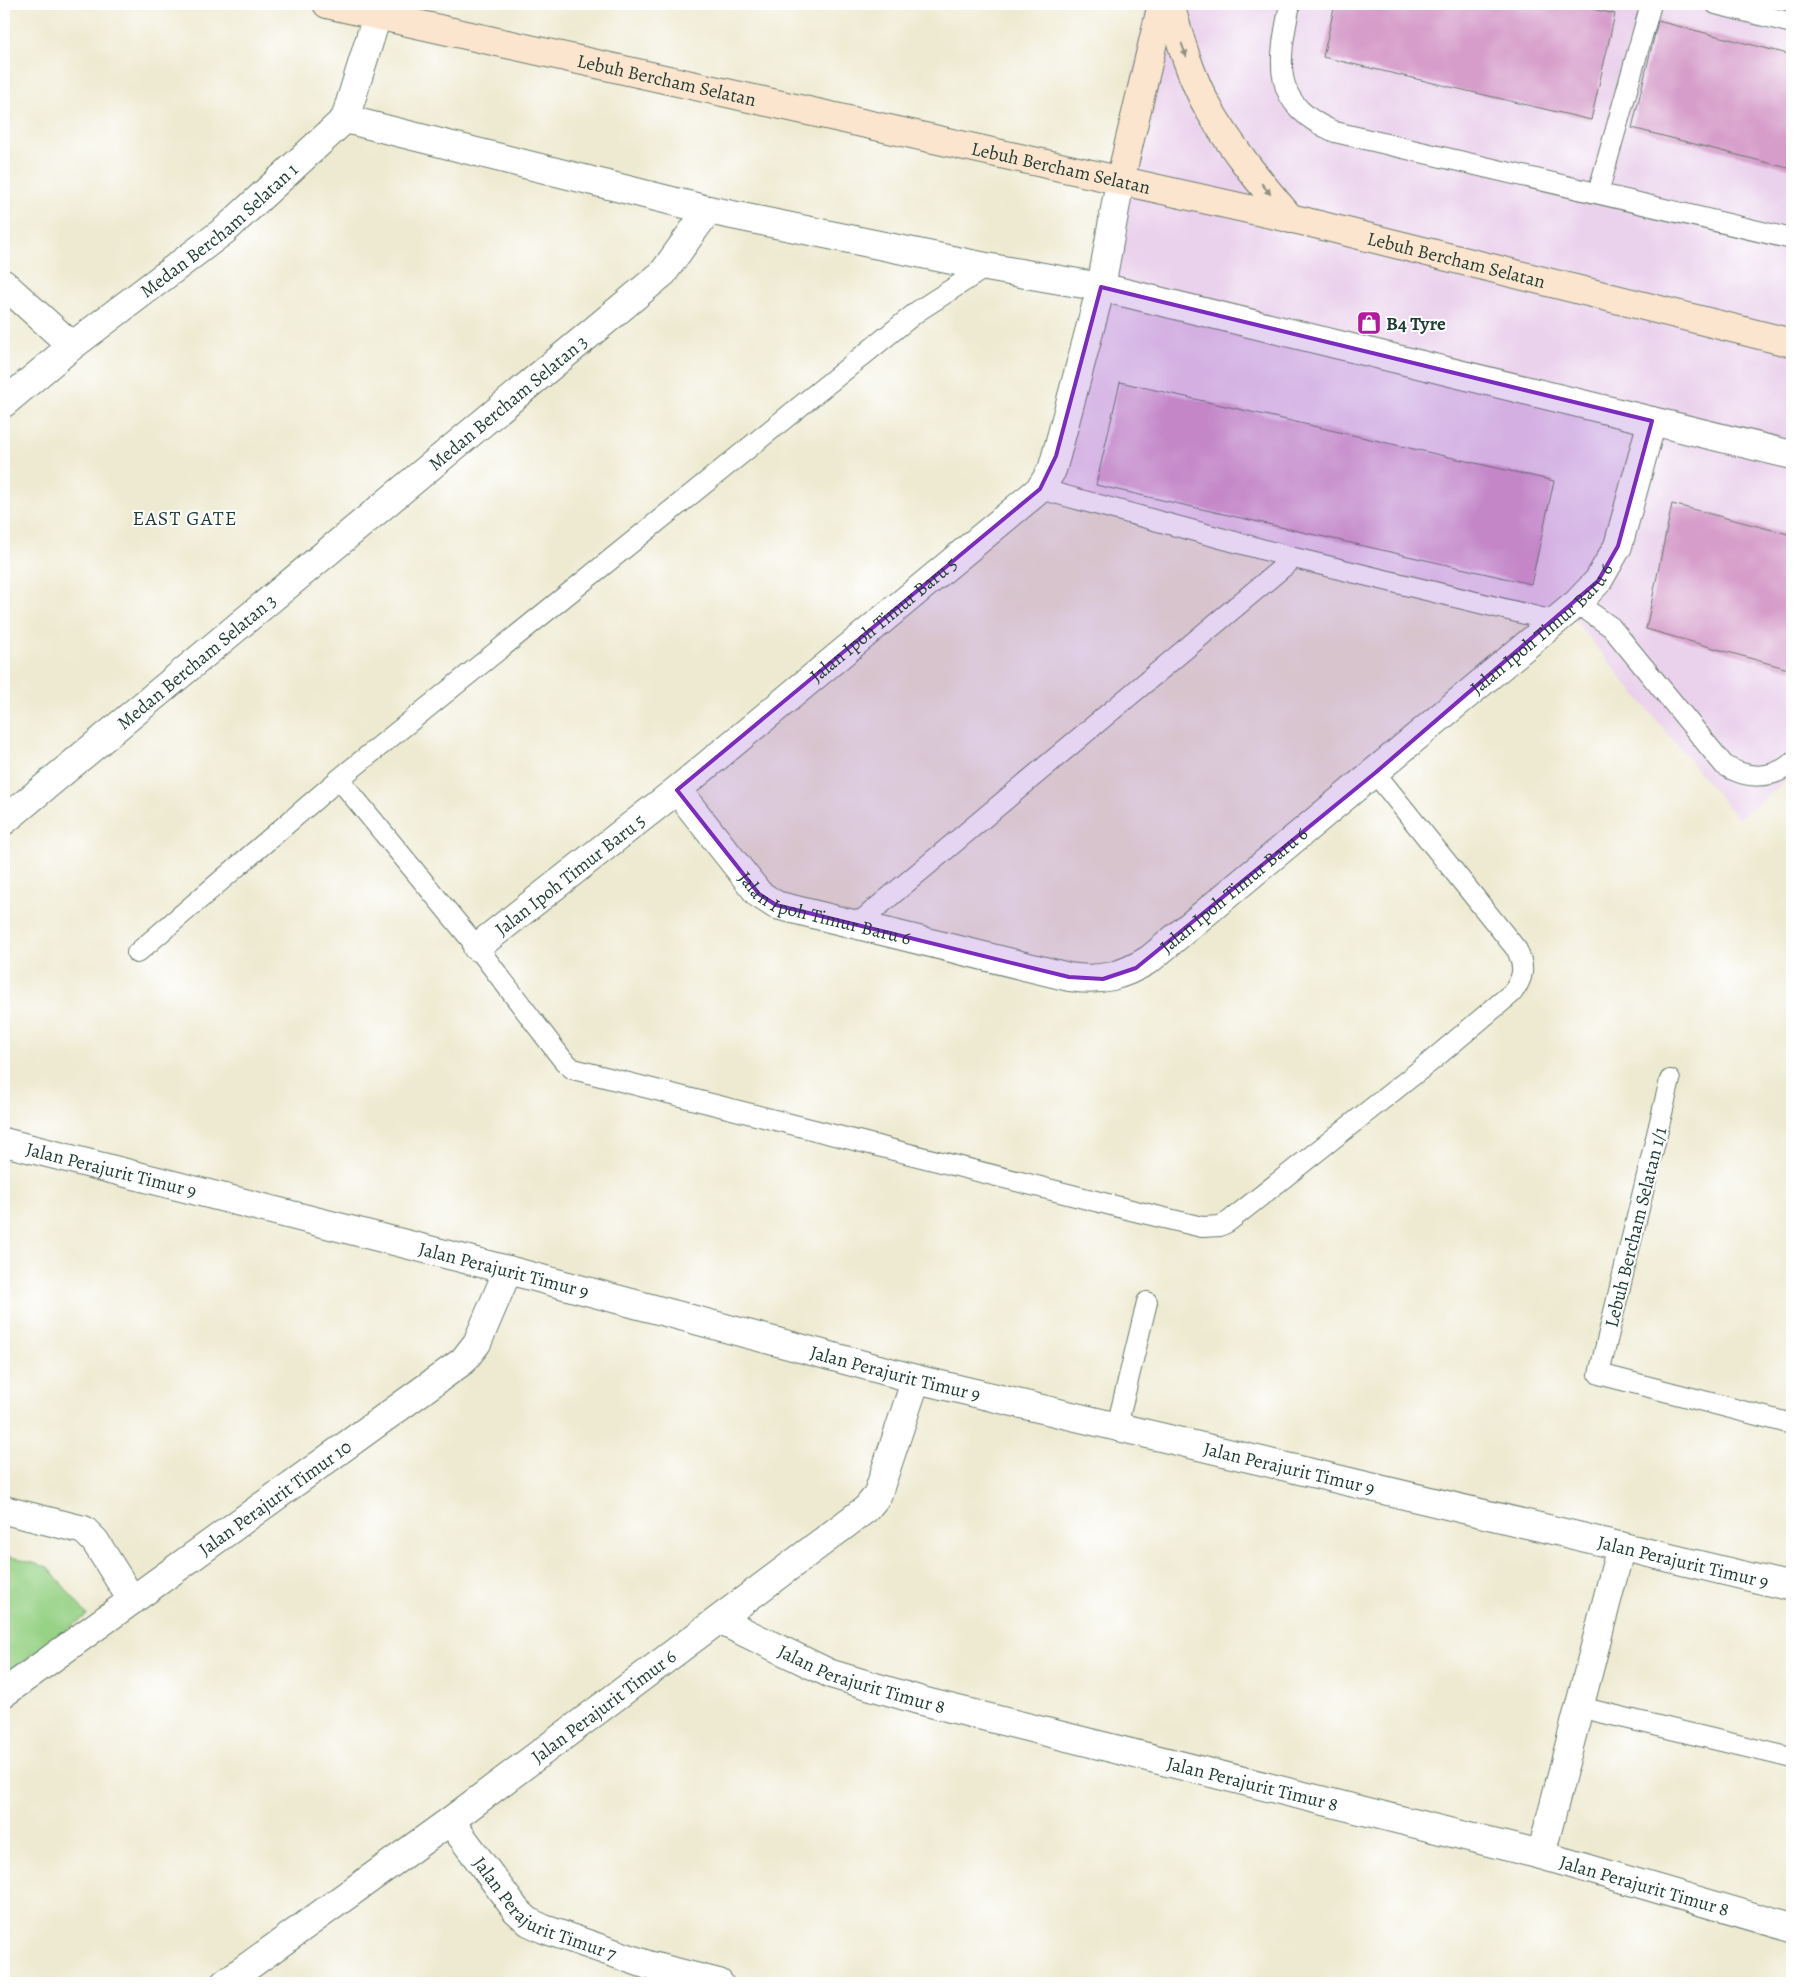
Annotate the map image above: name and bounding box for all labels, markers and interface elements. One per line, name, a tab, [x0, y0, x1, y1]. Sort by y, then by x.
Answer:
one-way arrow	[1181, 43, 1188, 58]
street label: Lebuh Bercham Selatan	[574, 48, 758, 113]
street label: Lebuh Bercham Selatan	[969, 136, 1153, 201]
street label: Medan Bercham Selatan 1	[135, 157, 304, 304]
one-way arrow	[1260, 183, 1272, 195]
street label: Lebuh Bercham Selatan	[1364, 226, 1548, 295]
shop icon: B4 Tyre	[1356, 310, 1382, 336]
place label: B4 Tyre	[1386, 311, 1446, 337]
street label: Medan Bercham Selatan 3	[423, 329, 593, 477]
district label: EAST GATE	[132, 505, 238, 532]
street label: Jalan Ipoh Timur Baru 5	[804, 551, 963, 689]
street label: Jalan Ipoh Timur Baru 6	[1465, 559, 1620, 701]
street label: Medan Bercham Selatan 3	[112, 588, 282, 736]
street label: Jalan Ipoh Timur Baru 5	[490, 808, 651, 942]
street label: Jalan Ipoh Timur Baru 6	[1155, 821, 1314, 960]
street label: Jalan Ipoh Timur Baru 6	[732, 866, 914, 952]
street label: Lebuh Bercham Selatan 1/1	[1598, 1124, 1674, 1330]
street label: Jalan Perajurit Timur 9	[23, 1136, 199, 1204]
street label: Jalan Perajurit Timur 9	[416, 1236, 592, 1305]
street label: Jalan Perajurit Timur 9	[807, 1339, 983, 1408]
street label: Jalan Perajurit Timur 10	[193, 1434, 357, 1562]
street label: Jalan Perajurit Timur 9	[1201, 1436, 1377, 1501]
street label: Jalan Perajurit Timur 9	[1595, 1529, 1771, 1595]
street label: Jalan Perajurit Timur 8	[773, 1638, 948, 1720]
street label: Jalan Perajurit Timur 6	[526, 1644, 682, 1770]
street label: Jalan Perajurit Timur 8	[1164, 1750, 1341, 1818]
street label: Jalan Perajurit Timur 8	[1556, 1849, 1732, 1923]
street label: Jalan Perajurit Timur 7	[467, 1851, 620, 1967]

